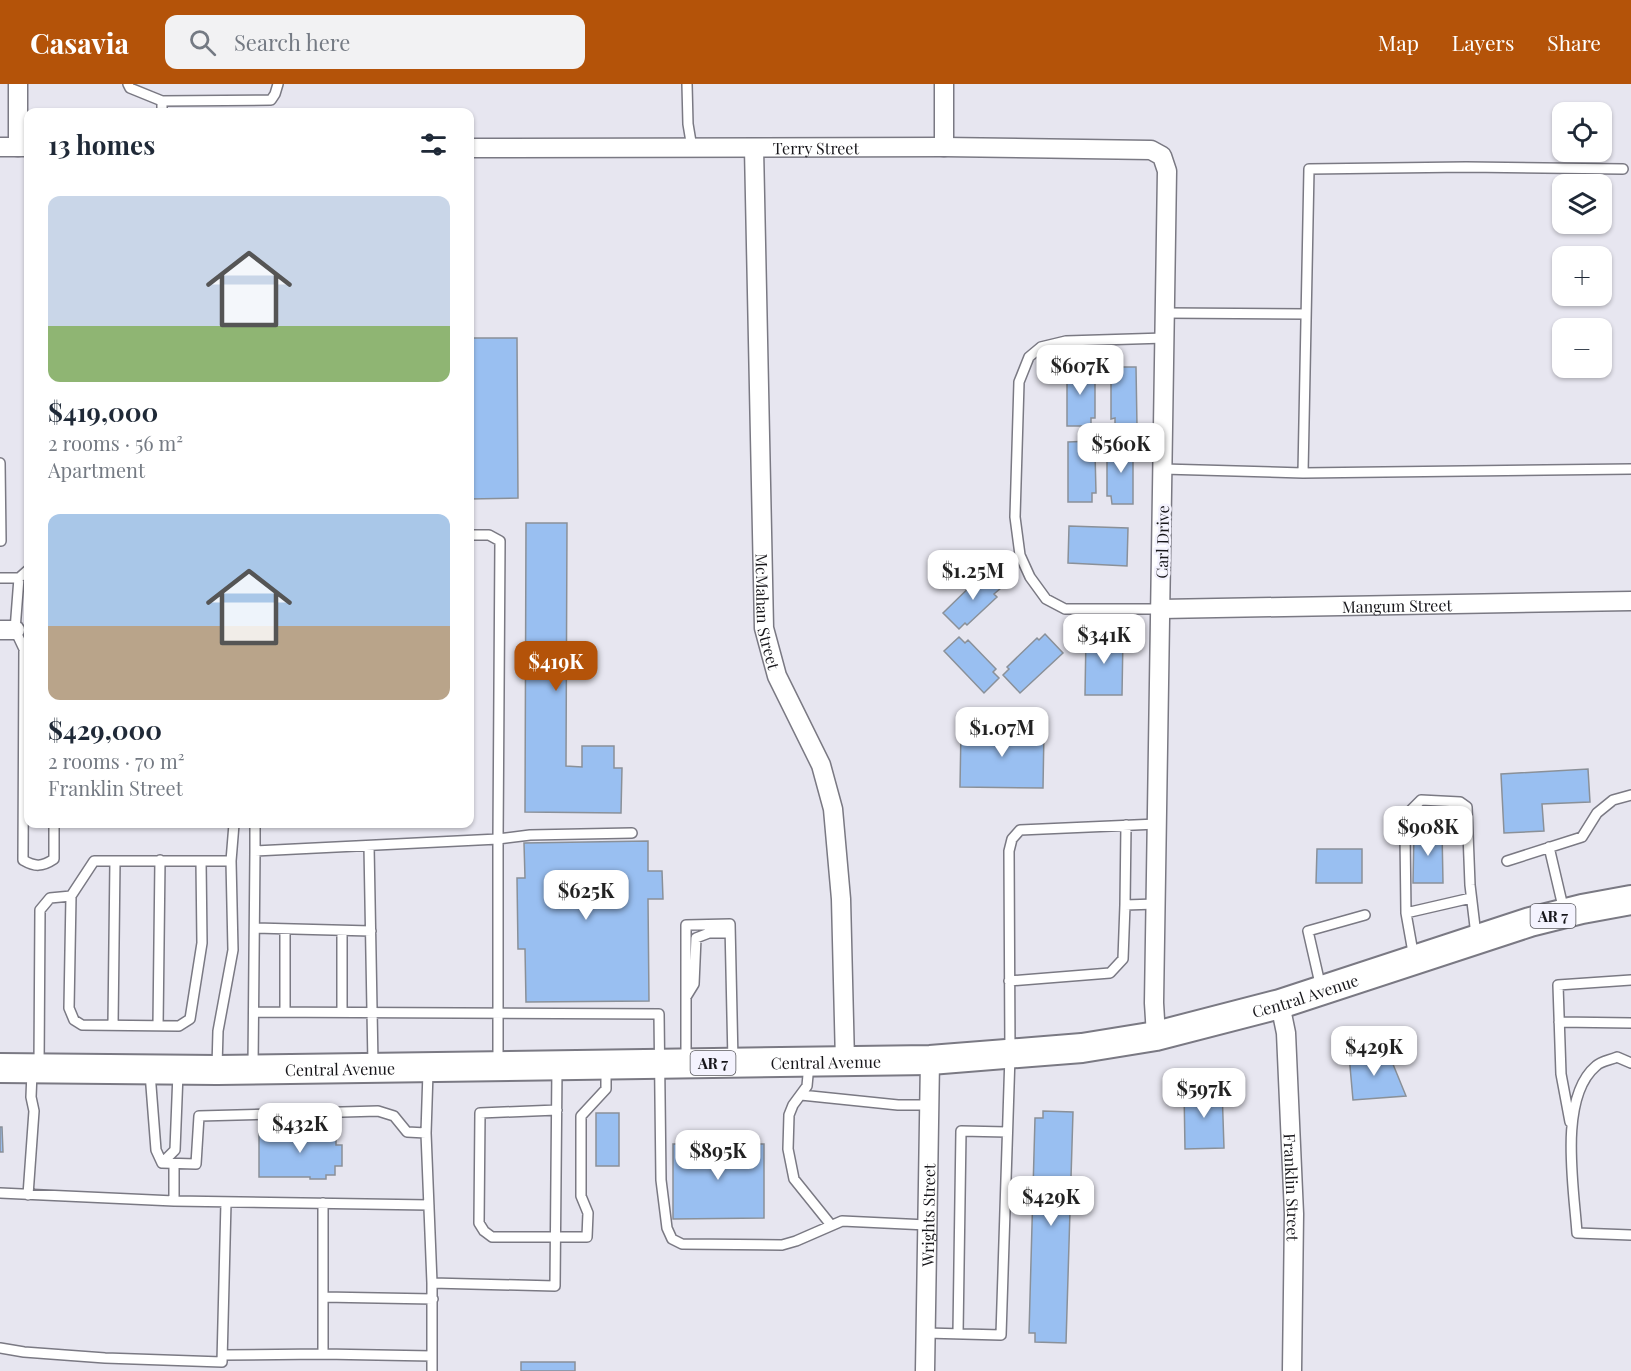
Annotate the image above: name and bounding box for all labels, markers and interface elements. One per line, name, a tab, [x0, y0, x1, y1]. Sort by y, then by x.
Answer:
search box	[165, 15, 585, 69]
text: Casavia	[30, 24, 129, 61]
icon: search	[186, 26, 219, 59]
text: Search here	[234, 27, 350, 57]
text: Map	[1378, 28, 1419, 56]
text: Layers	[1452, 28, 1514, 56]
text: Share	[1547, 28, 1601, 56]
map controls	[1552, 102, 1612, 378]
button: locate	[1552, 102, 1612, 162]
text: 13 homes	[48, 127, 155, 162]
icon: filters	[417, 128, 450, 161]
street label: Terry Street	[773, 137, 859, 158]
button: layers	[1552, 174, 1612, 234]
icon: home	[195, 235, 303, 343]
button: +	[1552, 246, 1612, 306]
button: −	[1552, 318, 1612, 378]
pin: $607K	[1038, 345, 1122, 396]
text: $607K	[1051, 351, 1109, 378]
text: $419,000	[48, 394, 158, 429]
pin: $560K	[1079, 423, 1163, 474]
text: 2 rooms · 56 m²	[48, 429, 183, 456]
text: $560K	[1091, 429, 1151, 456]
text: Apartment	[48, 456, 145, 483]
street label: Carl Drive	[1151, 505, 1173, 579]
pin: $1.25M	[924, 550, 1022, 601]
icon: home	[195, 553, 303, 661]
street label: McMahan Street	[752, 553, 785, 672]
text: $1.25M	[942, 556, 1004, 583]
street label: Mangum Street	[1342, 594, 1453, 616]
pin: $341K	[1062, 614, 1146, 665]
text: $341K	[1077, 620, 1131, 647]
pin: $419K	[514, 641, 598, 692]
text: $419K	[528, 647, 584, 674]
pin: $1.07M	[953, 707, 1051, 758]
text: $429,000	[48, 712, 162, 747]
text: $1.07M	[969, 713, 1035, 740]
text: 2 rooms · 70 m²	[48, 747, 185, 774]
text: Franklin Street	[48, 774, 183, 801]
pin: $908K	[1386, 806, 1470, 857]
text: $908K	[1398, 812, 1458, 839]
pin: $625K	[544, 870, 628, 921]
text: $625K	[558, 876, 614, 903]
road number: AR 7	[1530, 904, 1576, 928]
street label: Central Avenue	[1250, 969, 1361, 1021]
pin: $429K	[1332, 1026, 1416, 1077]
text: $429K	[1345, 1032, 1403, 1059]
street label: Central Avenue	[771, 1050, 881, 1073]
road number: AR 7	[690, 1051, 736, 1075]
street label: Central Avenue	[285, 1057, 395, 1080]
pin: $597K	[1162, 1068, 1246, 1119]
text: $597K	[1176, 1074, 1232, 1101]
pin: $432K	[258, 1103, 342, 1154]
text: $432K	[272, 1109, 328, 1136]
pin: $895K	[676, 1130, 760, 1181]
street label: Franklin Street	[1280, 1133, 1305, 1242]
text: $895K	[689, 1136, 747, 1163]
street label: Wrights Street	[916, 1163, 939, 1268]
pin: $429K	[1009, 1176, 1093, 1227]
text: $429K	[1022, 1182, 1080, 1209]

